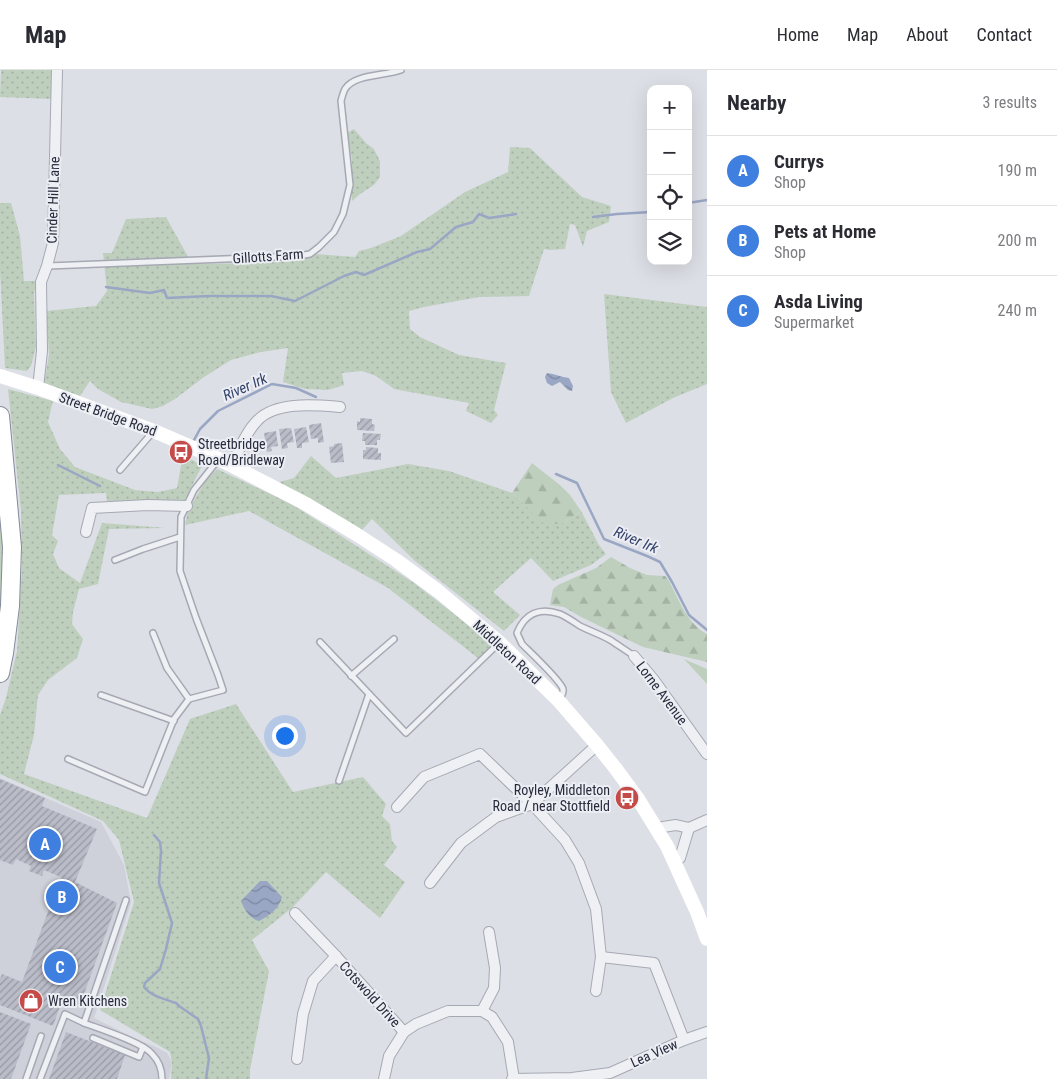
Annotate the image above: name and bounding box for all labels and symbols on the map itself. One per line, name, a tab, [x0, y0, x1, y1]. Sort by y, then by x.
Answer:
street label: Cinder Hill Lane	[43, 156, 63, 244]
street label: Gillotts Farm	[232, 246, 304, 266]
water label: River Irk	[220, 369, 270, 405]
street label: Street Bridge Road	[57, 389, 159, 439]
place label: Streetbridge Road/Bridleway	[198, 436, 285, 468]
bus stop icon: Streetbridge Road/Bridleway	[168, 439, 194, 465]
water label: River Irk	[611, 523, 661, 558]
street label: Middleton Road	[470, 617, 544, 687]
street label: Lorne Avenue	[633, 658, 691, 728]
your location	[272, 723, 298, 749]
place label: Royley, Middleton Road / near Stottfield	[493, 782, 610, 814]
bus stop icon: Royley, Middleton Road / near Stottfield	[614, 785, 640, 811]
pin: A	[29, 825, 61, 863]
pin: B	[46, 878, 78, 916]
pin: C	[44, 948, 76, 986]
street label: Cotswold Drive	[336, 958, 404, 1030]
shop icon: Wren Kitchens	[18, 988, 44, 1014]
place label: Wren Kitchens	[48, 993, 127, 1009]
street label: Lea View	[628, 1036, 680, 1070]

